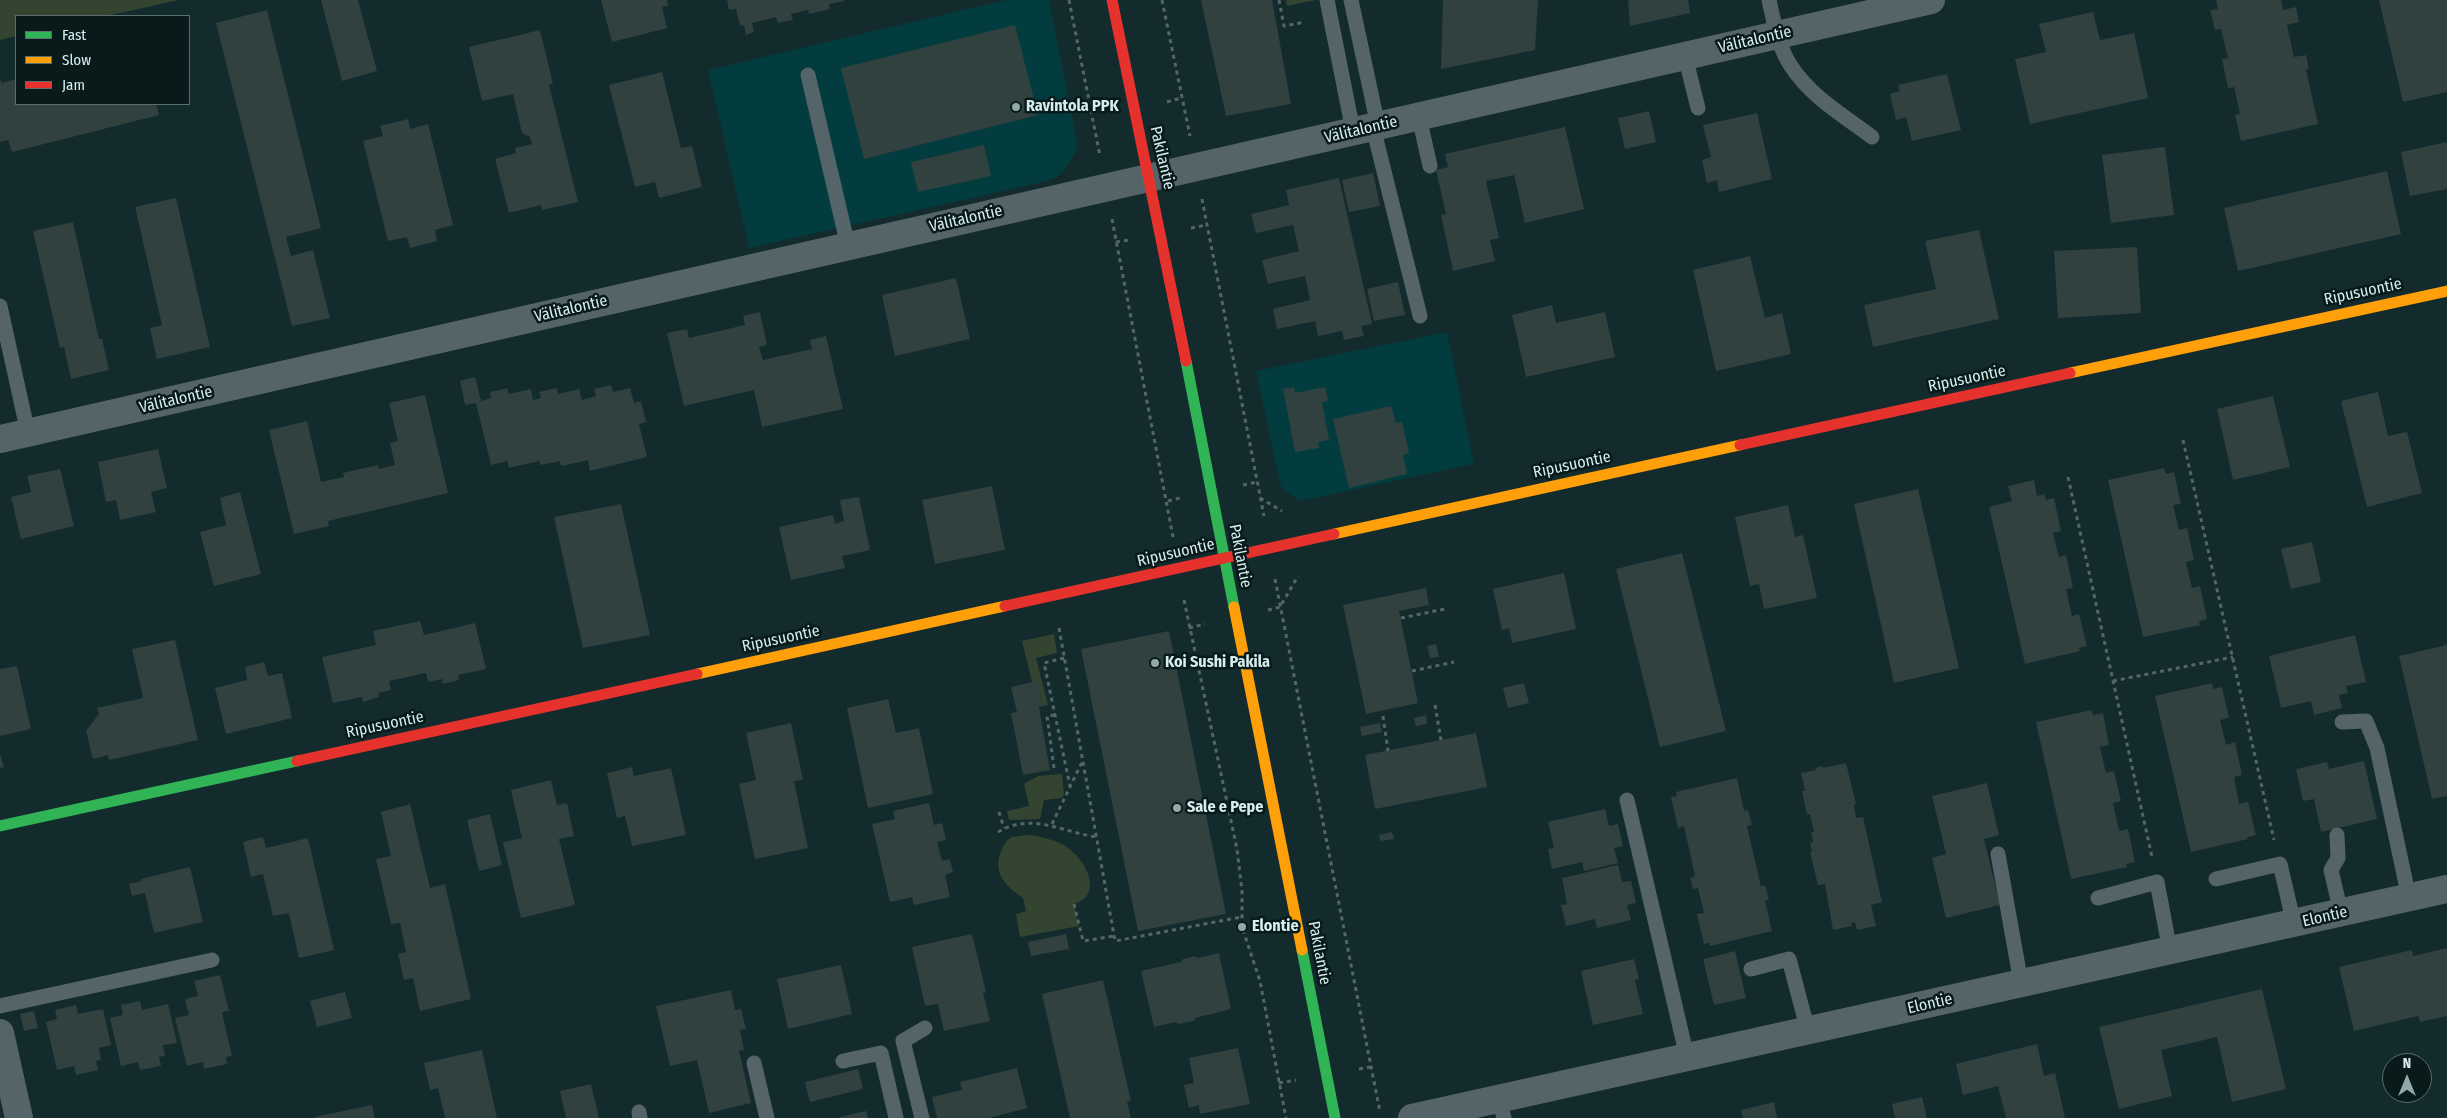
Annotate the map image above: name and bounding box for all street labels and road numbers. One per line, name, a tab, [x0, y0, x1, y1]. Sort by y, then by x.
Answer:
street label: Välitalontie	[1717, 22, 1793, 58]
street label: Välitalontie	[1323, 112, 1399, 148]
street label: Pakilantie	[1145, 124, 1179, 192]
street label: Välitalontie	[928, 201, 1004, 237]
street label: Ripusuontie	[2322, 274, 2404, 310]
street label: Välitalontie	[533, 291, 609, 327]
street label: Ripusuontie	[1926, 361, 2008, 397]
street label: Välitalontie	[138, 382, 214, 418]
street label: Ripusuontie	[1531, 447, 1613, 483]
street label: Pakilantie	[1224, 523, 1256, 589]
street label: Ripusuontie	[1135, 535, 1217, 571]
street label: Ripusuontie	[740, 621, 822, 657]
street label: Ripusuontie	[344, 707, 426, 743]
street label: Elontie	[2301, 903, 2349, 931]
street label: Pakilantie	[1303, 920, 1335, 986]
street label: Elontie	[1906, 990, 1954, 1018]

